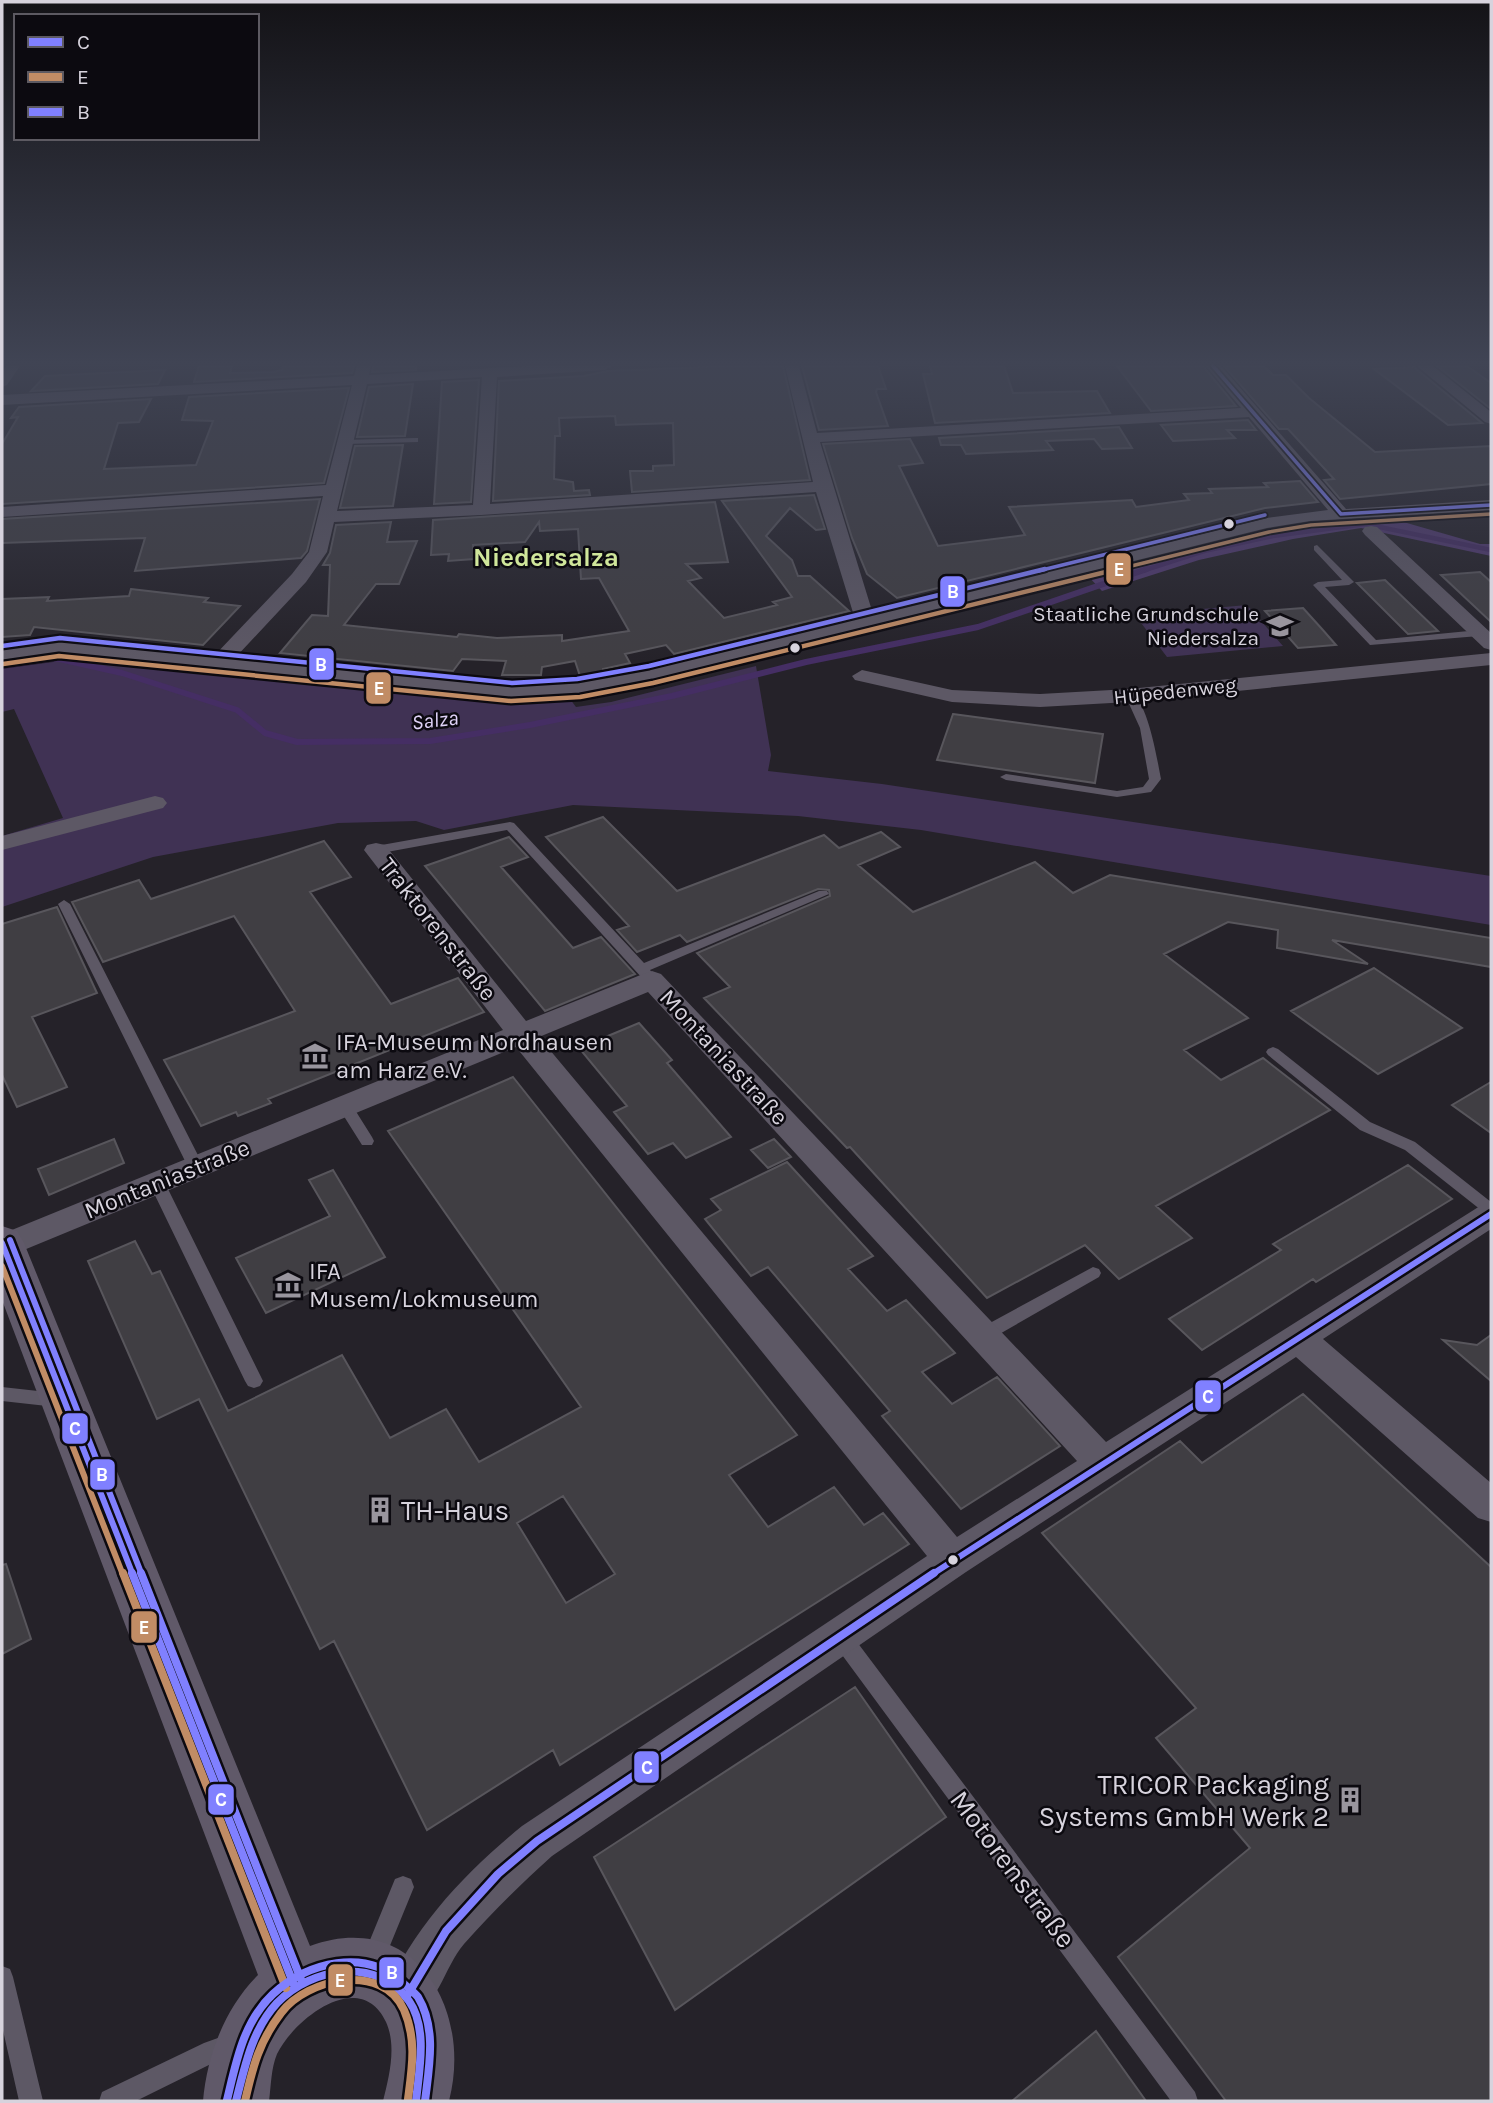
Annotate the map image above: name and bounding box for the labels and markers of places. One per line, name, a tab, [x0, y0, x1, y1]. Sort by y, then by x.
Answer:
unlabelled marker	[1222, 517, 1236, 531]
place label: Staatliche Grundschule Niedersalza	[1033, 602, 1259, 650]
school or university icon: Staatliche Grundschule Niedersalza	[1265, 611, 1295, 641]
unlabelled marker	[788, 641, 802, 655]
place label: IFA-Museum Nordhausen am Harz e.V.	[336, 1028, 613, 1084]
museum icon: IFA-Museum Nordhausen am Harz e.V.	[300, 1041, 330, 1071]
place label: IFA Musem/Lokmuseum	[309, 1257, 538, 1313]
museum icon: IFA Musem/Lokmuseum	[273, 1270, 303, 1300]
place label: TH-Haus	[401, 1494, 509, 1527]
building icon: TH-Haus	[365, 1495, 395, 1525]
unlabelled marker	[946, 1553, 960, 1567]
place label: TRICOR Packaging Systems GmbH Werk 2	[1038, 1768, 1329, 1833]
building icon: TRICOR Packaging Systems GmbH Werk 2	[1335, 1785, 1365, 1815]

